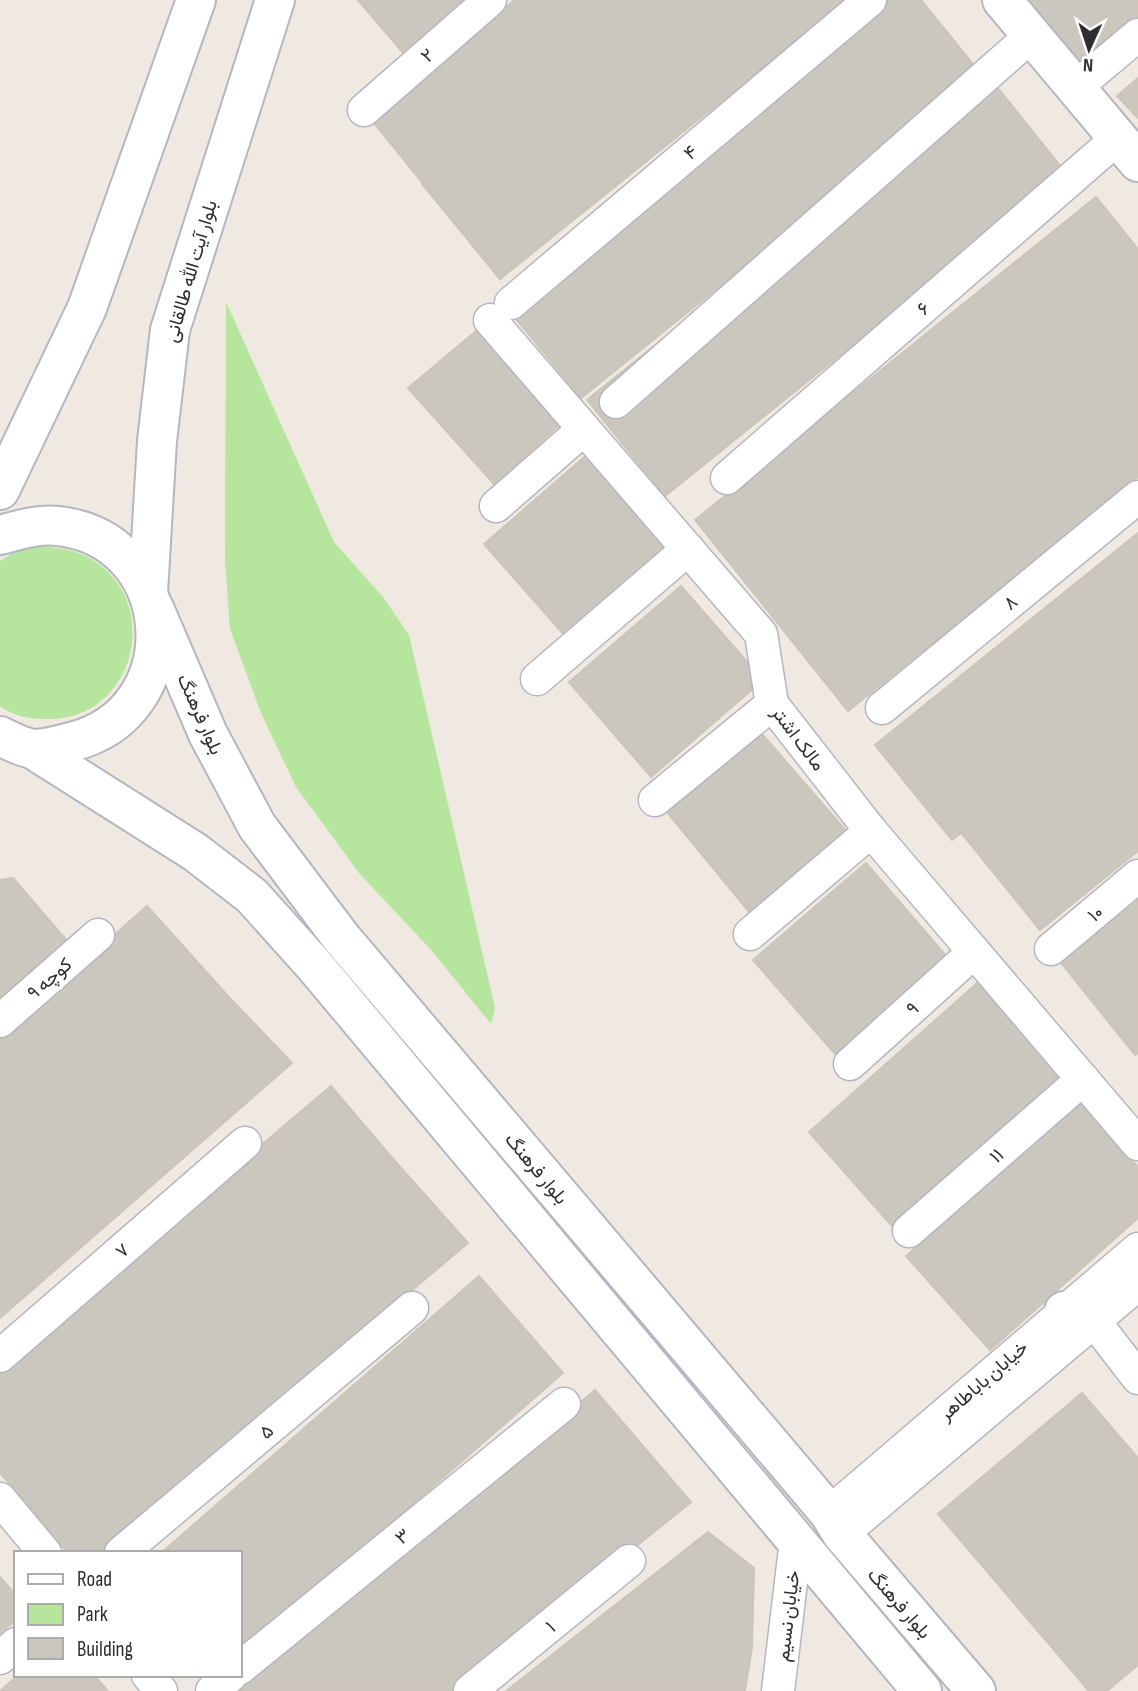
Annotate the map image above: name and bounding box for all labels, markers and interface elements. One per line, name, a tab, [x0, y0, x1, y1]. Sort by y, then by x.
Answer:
north arrow	[1054, 14, 1124, 84]
street label: ۲	[417, 44, 439, 68]
text: N	[1083, 53, 1094, 76]
street label: ۴	[679, 141, 703, 165]
street label: بلوار آیت الله طالقانی	[160, 198, 223, 345]
street label: ۶	[913, 297, 935, 321]
street label: ۸	[999, 591, 1023, 616]
street label: بلوار فرهنگ	[172, 671, 228, 759]
street label: مالک اشتر	[765, 701, 830, 776]
street label: ۱۰	[1083, 901, 1109, 927]
street label: کوچه ۹	[23, 954, 78, 1006]
street label: ۹	[902, 997, 924, 1021]
street label: بلوار فرهنگ	[499, 1129, 572, 1209]
street label: ۱۱	[985, 1144, 1009, 1168]
street label: ۷	[111, 1239, 135, 1263]
street label: خیابان باباطاهر	[934, 1336, 1033, 1427]
street label: ۵	[255, 1420, 279, 1445]
street label: ۳	[391, 1524, 415, 1550]
legend	[14, 1551, 242, 1677]
street label: بلوار فرهنگ	[862, 1564, 936, 1644]
text: Road	[77, 1567, 112, 1592]
street label: خیابان نسیم	[772, 1569, 805, 1663]
text: Park	[77, 1602, 108, 1627]
street label: ۱	[542, 1617, 560, 1638]
text: Building	[77, 1637, 133, 1662]

